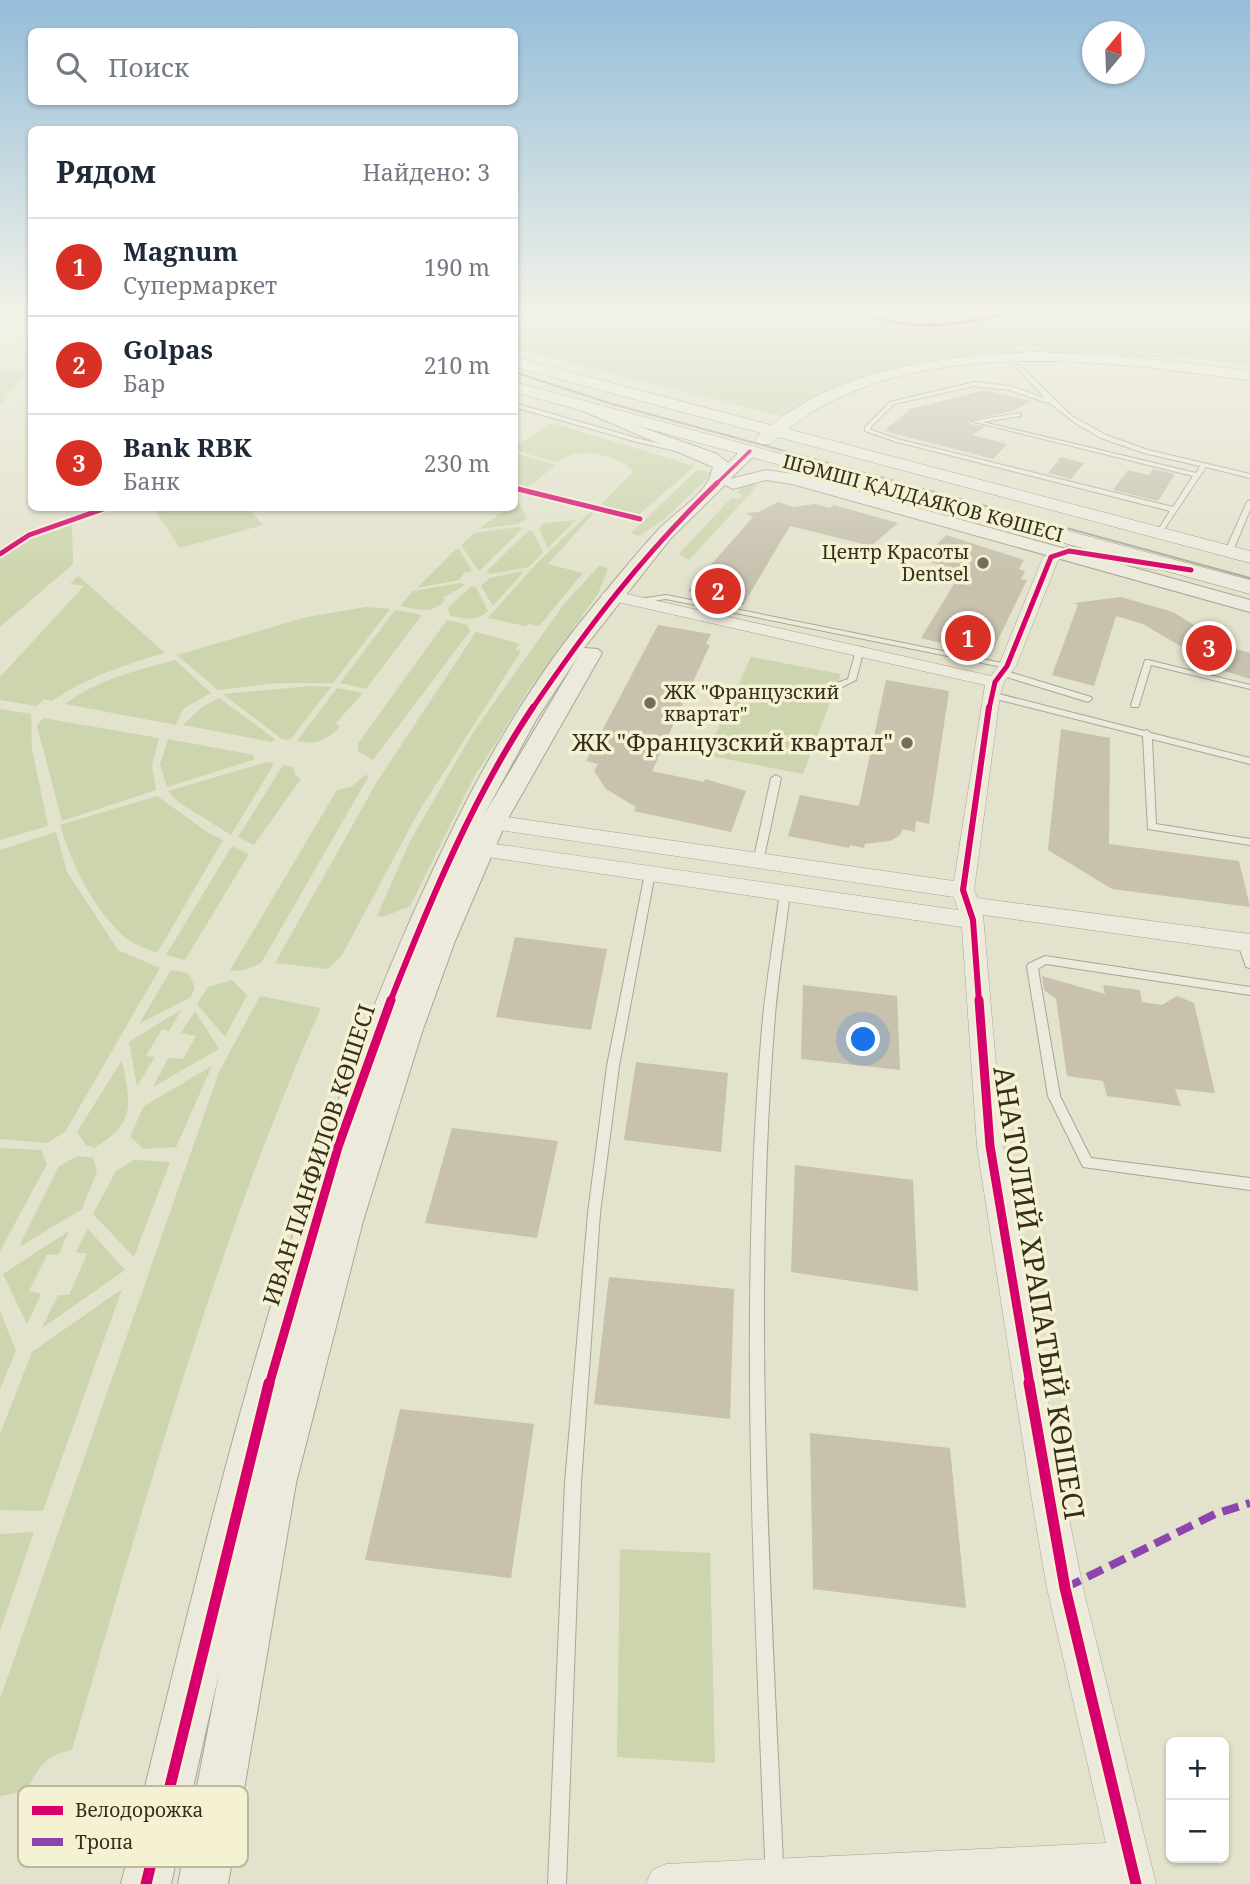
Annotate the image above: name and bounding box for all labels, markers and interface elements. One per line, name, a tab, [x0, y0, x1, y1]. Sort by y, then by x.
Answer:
north arrow	[1082, 21, 1145, 84]
search box	[28, 28, 518, 105]
icon: search	[52, 48, 90, 86]
text: Поиск	[108, 49, 189, 85]
text: Рядом	[56, 151, 156, 192]
text: Найдено: 3	[362, 156, 490, 188]
text: Magnum	[123, 233, 238, 269]
text: 1	[73, 251, 86, 283]
text: 190 m	[424, 251, 490, 283]
text: Супермаркет	[123, 269, 277, 301]
text: Golpas	[123, 331, 213, 367]
text: 2	[73, 349, 86, 381]
text: 210 m	[424, 349, 490, 381]
text: Бар	[123, 367, 165, 399]
text: Bank RBK	[123, 429, 252, 465]
text: 3	[73, 447, 86, 479]
text: 230 m	[424, 447, 490, 479]
street label: ШӘМШІ ҚАЛДАЯҚОВ КӨШЕСІ	[780, 448, 1066, 548]
text: Банк	[123, 465, 180, 497]
place label: Центр Красоты Dentsel	[822, 539, 969, 587]
marker: Центр Красоты Dentsel	[975, 555, 991, 571]
pin: 2	[695, 565, 741, 617]
pin: 1	[945, 612, 991, 664]
pin: 3	[1186, 622, 1232, 674]
place label: ЖК "Французский квартат"	[663, 679, 839, 727]
marker: ЖК "Французский квартат"	[642, 695, 658, 711]
place label: ЖК "Французский квартал"	[571, 726, 893, 758]
marker: ЖК "Французский квартал"	[899, 735, 915, 751]
street label: ИВАН ПАНФИЛОВ КӨШЕСІ	[254, 1000, 382, 1309]
your location	[846, 1022, 880, 1056]
street label: АНАТОЛИЙ ХРАПАТЫЙ КӨШЕСІ	[985, 1063, 1095, 1522]
map controls	[1166, 1737, 1229, 1863]
button: +	[1166, 1737, 1229, 1800]
legend	[18, 1786, 248, 1867]
text: Велодорожка	[75, 1797, 203, 1823]
button: −	[1166, 1800, 1229, 1863]
text: Тропа	[75, 1829, 133, 1855]

